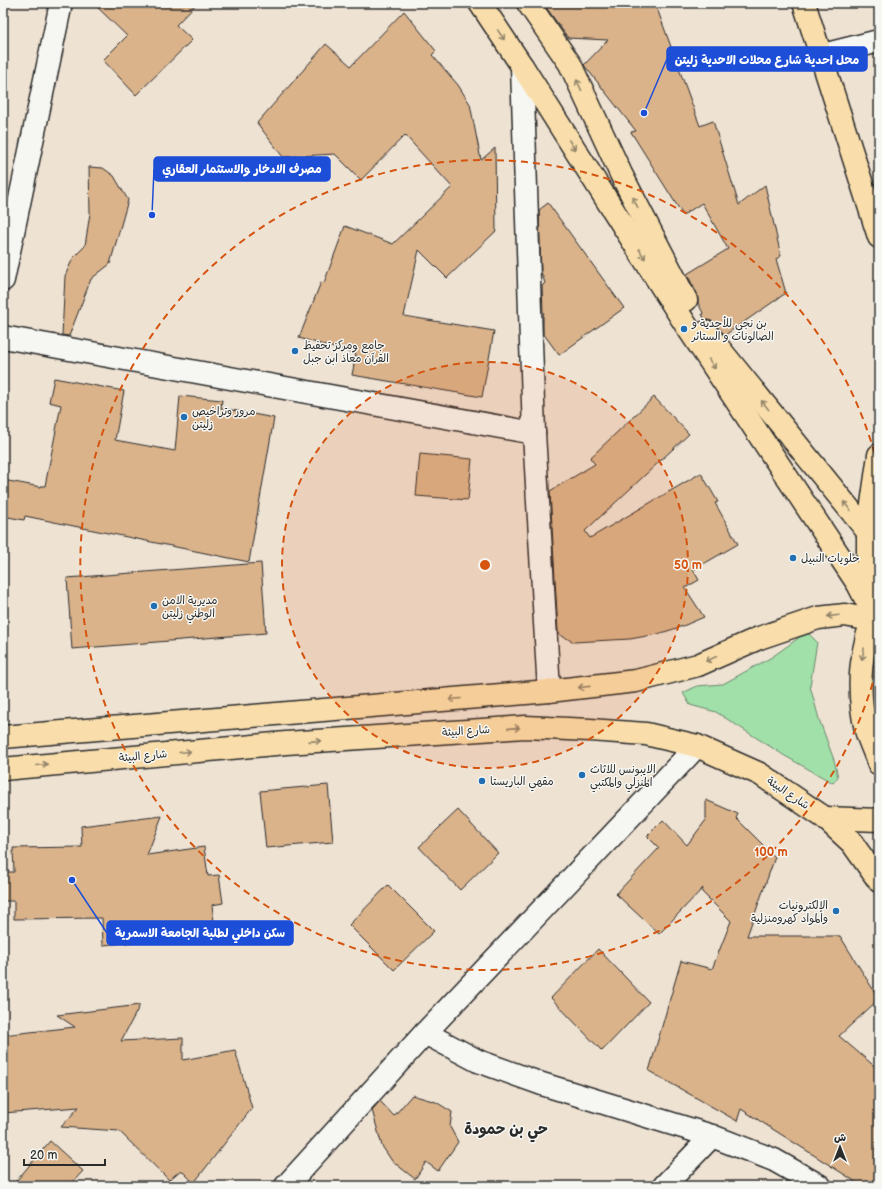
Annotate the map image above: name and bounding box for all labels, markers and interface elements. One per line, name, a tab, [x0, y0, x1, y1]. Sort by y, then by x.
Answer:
one-way arrow	[497, 30, 505, 41]
callout: محل احدية شارع محلات الاحدية زليتن	[667, 47, 867, 71]
text: محل احدية شارع محلات الاحدية زليتن	[675, 53, 859, 68]
one-way arrow	[575, 79, 583, 91]
one-way arrow	[568, 139, 576, 150]
callout: مصرف اﻻدخار واﻻستثمار العقاري	[154, 157, 330, 181]
text: مصرف اﻻدخار واﻻستثمار العقاري	[162, 162, 322, 178]
one-way arrow	[631, 197, 639, 209]
one-way arrow	[638, 248, 646, 260]
place label: بن نجي للأحدية و الصالونات و الستائر	[691, 316, 774, 344]
marker: بن نجي للأحدية و الصالونات و الستائر	[679, 324, 689, 334]
place label: جامع ومركز تحفيظ القرآن معاذ ابن جبل	[303, 339, 389, 366]
marker: جامع ومركز تحفيظ القرآن معاذ ابن جبل	[290, 346, 300, 356]
one-way arrow	[708, 358, 716, 369]
one-way arrow	[761, 400, 770, 411]
place label: مرور وتراخيص زليتن	[192, 405, 255, 431]
marker: مرور وتراخيص زليتن	[179, 412, 189, 422]
one-way arrow	[843, 501, 852, 512]
place label: حلويات النبيل	[801, 552, 860, 566]
marker: حلويات النبيل	[788, 553, 798, 563]
centre of rings	[478, 558, 492, 572]
text: 50 m	[674, 558, 702, 573]
place label: مديرية الامن الوطني زليتن	[162, 594, 217, 624]
marker: مديرية الامن الوطني زليتن	[149, 601, 159, 611]
one-way arrow	[827, 613, 840, 620]
one-way arrow	[859, 647, 867, 660]
one-way arrow	[705, 656, 717, 663]
one-way arrow	[578, 683, 591, 691]
one-way arrow	[449, 695, 462, 703]
street label: شارع البيئة	[441, 723, 491, 741]
one-way arrow	[507, 724, 520, 731]
one-way arrow	[308, 738, 321, 745]
street label: شارع البيئة	[118, 747, 168, 767]
one-way arrow	[178, 749, 191, 756]
one-way arrow	[35, 762, 48, 769]
place label: الايبونس للاثاث المنزلي والمكتبي	[590, 763, 656, 793]
marker: الايبونس للاثاث المنزلي والمكتبي	[577, 770, 587, 780]
street label: شارع البيئة	[763, 774, 812, 814]
place label: مقهي الباريستا	[490, 775, 554, 792]
marker: مقهي الباريستا	[477, 776, 487, 786]
text: 100 m	[754, 845, 788, 860]
place label: الإلكترونيات والمواد كهرومنزلية	[751, 899, 828, 926]
marker: الإلكترونيات والمواد كهرومنزلية	[831, 906, 841, 916]
callout: سكن داخلي لطلبة الجامعة اﻻسمرية	[107, 921, 293, 945]
text: سكن داخلي لطلبة الجامعة اﻻسمرية	[115, 926, 285, 944]
district label: حي بن حمودة	[464, 1120, 548, 1143]
north arrow	[820, 1127, 860, 1167]
text: ش	[834, 1131, 846, 1144]
scale bar	[24, 1141, 105, 1167]
text: 20 m	[30, 1148, 57, 1163]

